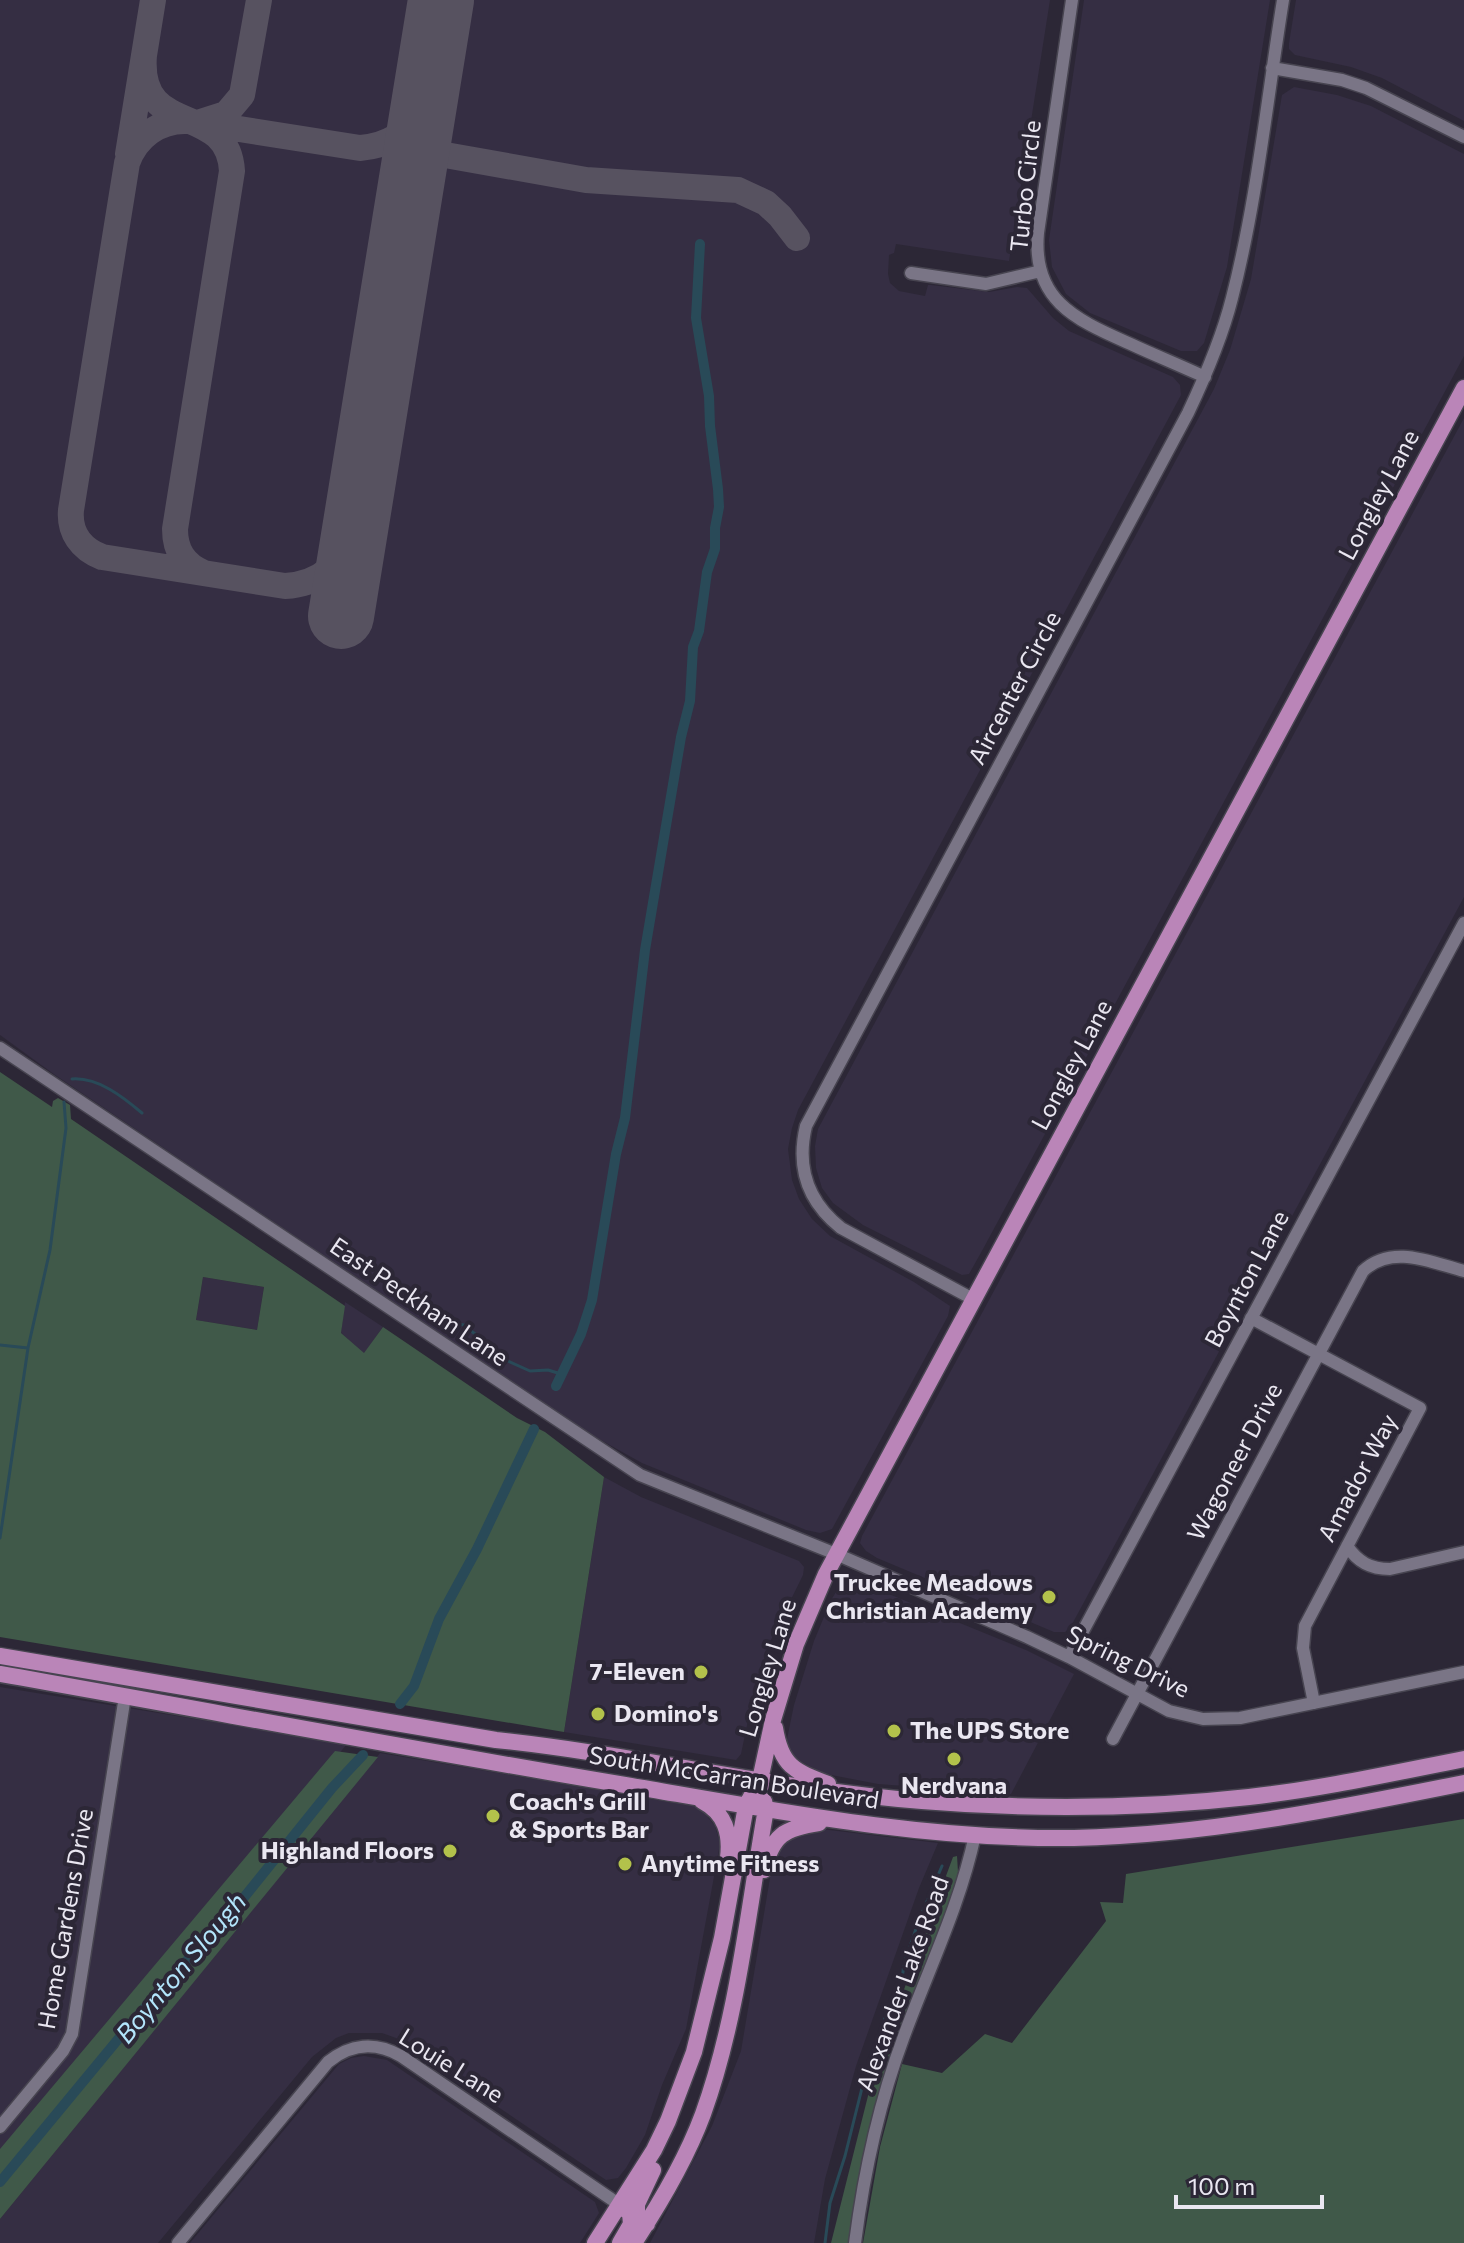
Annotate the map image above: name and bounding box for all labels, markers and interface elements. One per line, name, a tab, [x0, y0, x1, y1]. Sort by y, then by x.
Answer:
street label: Turbo Circle	[1003, 119, 1046, 253]
street label: Longley Lane	[1331, 424, 1424, 564]
street label: Aircenter Circle	[961, 606, 1066, 769]
street label: Longley Lane	[1024, 994, 1117, 1134]
street label: Boynton Lane	[1198, 1205, 1294, 1352]
street label: East Peckham Lane	[325, 1230, 515, 1371]
street label: Wagoneer Drive	[1180, 1378, 1287, 1545]
street label: Amador Way	[1311, 1409, 1402, 1546]
place label: Truckee Meadows Christian Academy	[826, 1567, 1033, 1624]
marker: Truckee Meadows Christian Academy	[1040, 1588, 1058, 1606]
street label: Longley Lane	[732, 1595, 801, 1740]
street label: Spring Drive	[1062, 1618, 1195, 1703]
place label: 7-Eleven	[589, 1656, 685, 1685]
marker: 7-Eleven	[692, 1663, 710, 1681]
place label: Domino's	[614, 1698, 718, 1727]
marker: Domino's	[589, 1705, 607, 1723]
place label: The UPS Store	[910, 1715, 1069, 1744]
marker: The UPS Store	[885, 1722, 903, 1740]
street label: South McCarran Boulevard	[587, 1739, 881, 1814]
marker: Nerdvana	[945, 1750, 963, 1768]
place label: Nerdvana	[901, 1770, 1007, 1799]
place label: Coach's Grill & Sports Bar	[509, 1786, 649, 1843]
street label: Home Gardens Drive	[31, 1806, 98, 2031]
marker: Coach's Grill & Sports Bar	[484, 1807, 502, 1825]
place label: Highland Floors	[261, 1835, 434, 1864]
marker: Highland Floors	[441, 1842, 459, 1860]
place label: Anytime Fitness	[641, 1848, 819, 1877]
marker: Anytime Fitness	[616, 1855, 634, 1873]
street label: Alexander Lake Road	[849, 1872, 954, 2095]
water label: Boynton Slough	[108, 1886, 252, 2048]
street label: Louie Lane	[394, 2021, 509, 2108]
scale bar	[1176, 2159, 1322, 2209]
text: 100 m	[1188, 2171, 1255, 2200]

